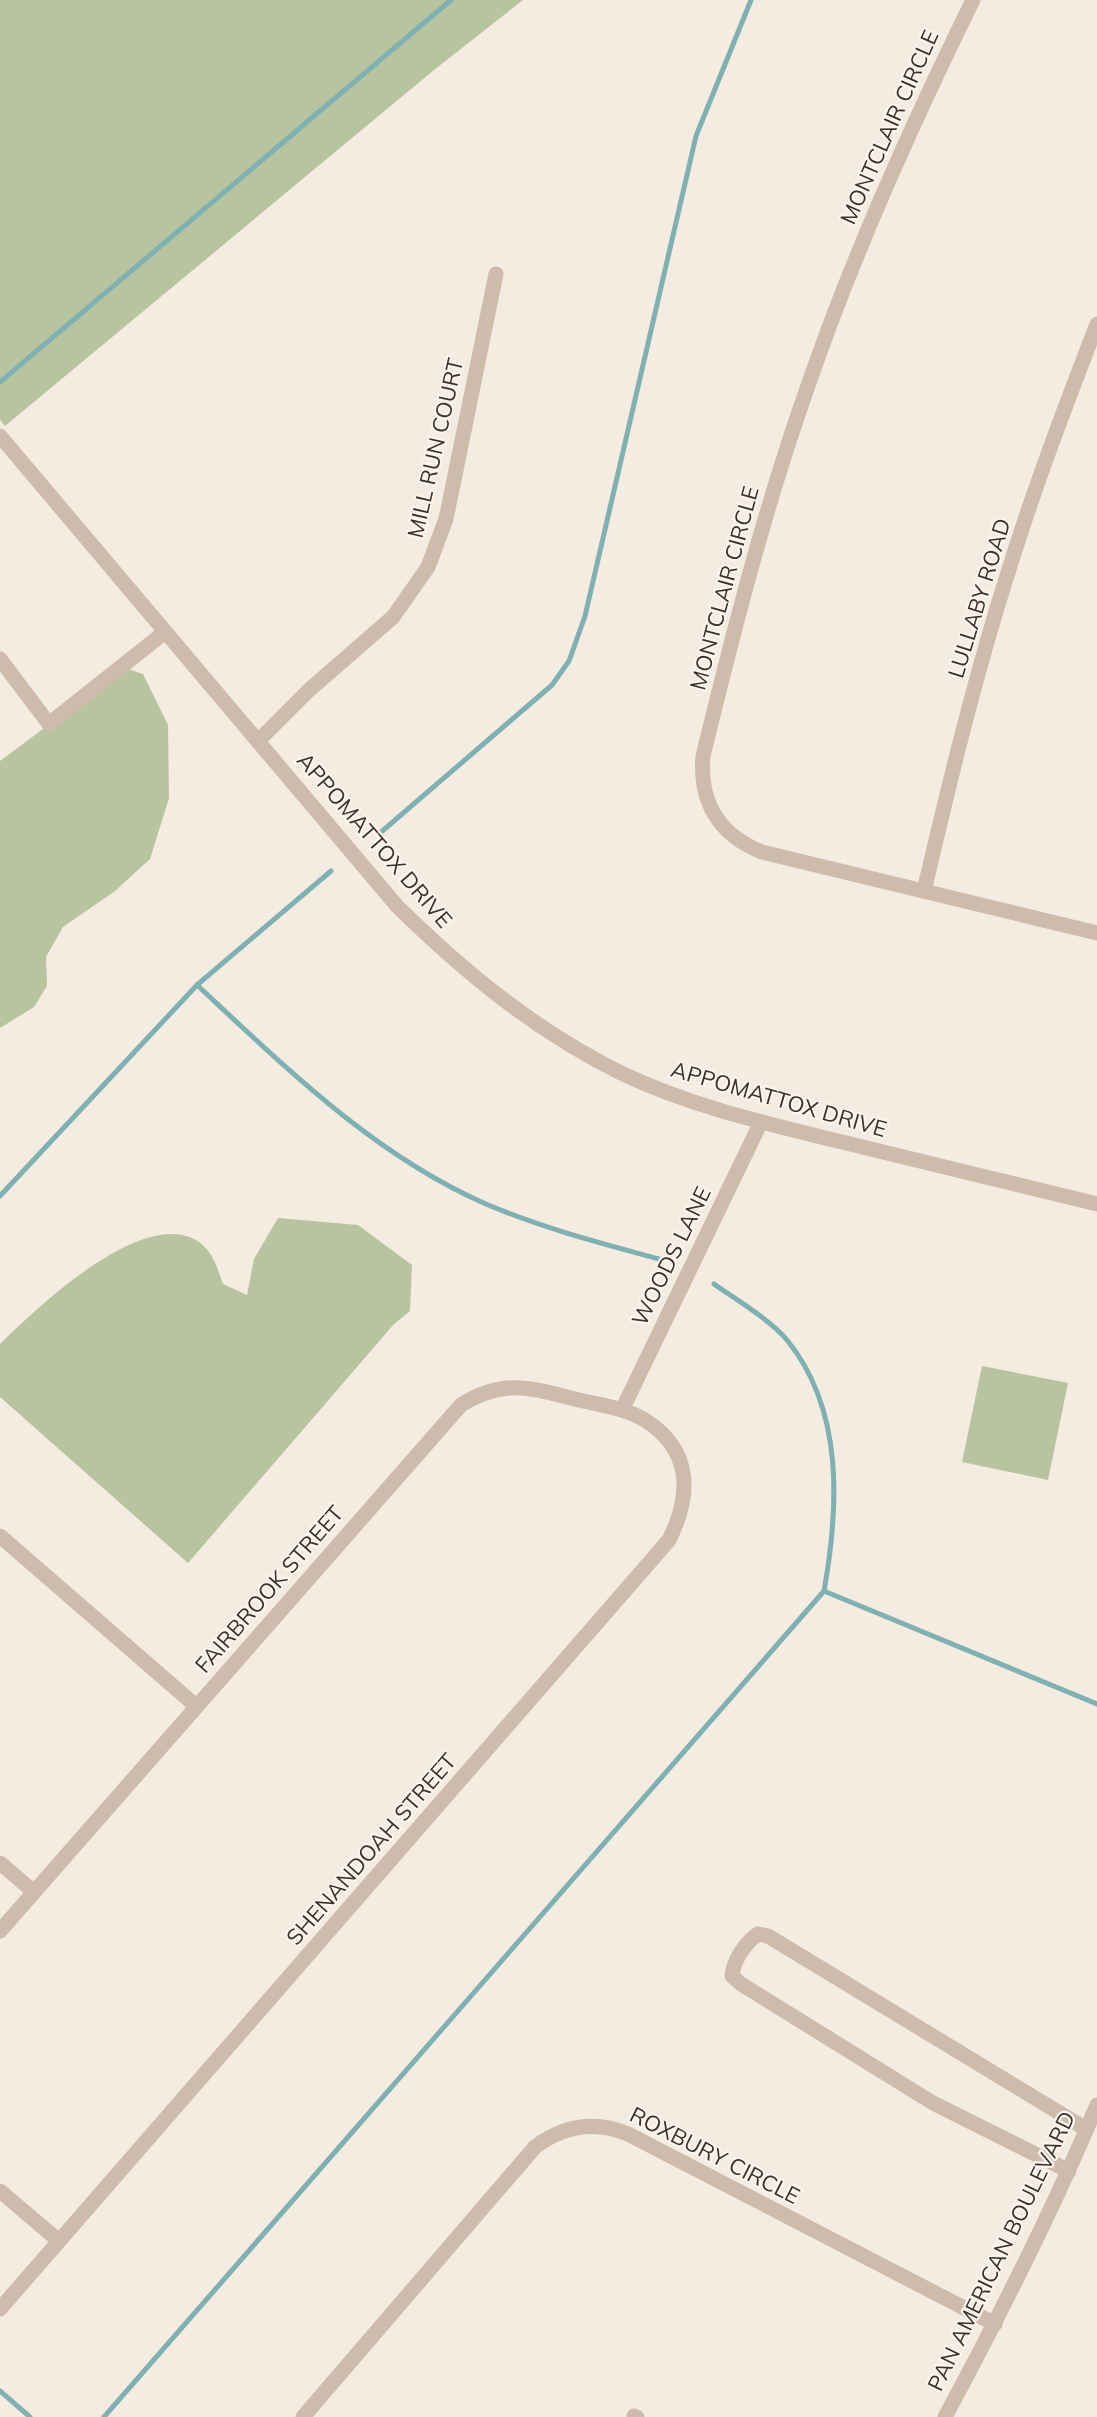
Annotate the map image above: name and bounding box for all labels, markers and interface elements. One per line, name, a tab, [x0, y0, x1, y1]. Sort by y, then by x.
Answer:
street label: MONTCLAIR CIRCLE	[834, 25, 944, 229]
street label: MILL RUN COURT	[401, 355, 469, 541]
street label: MONTCLAIR CIRCLE	[683, 483, 765, 693]
street label: LULLABY ROAD	[941, 515, 1017, 681]
street label: APPOMATTOX DRIVE	[291, 747, 459, 933]
street label: APPOMATTOX DRIVE	[668, 1055, 890, 1143]
street label: WOODS LANE	[625, 1182, 717, 1330]
street label: FAIRBROOK STREET	[189, 1500, 349, 1678]
street label: SHENANDOAH STREET	[280, 1747, 462, 1951]
street label: ROXBURY CIRCLE	[625, 2100, 805, 2210]
street label: PAN AMERICAN BOULEVARD	[921, 2107, 1081, 2395]

